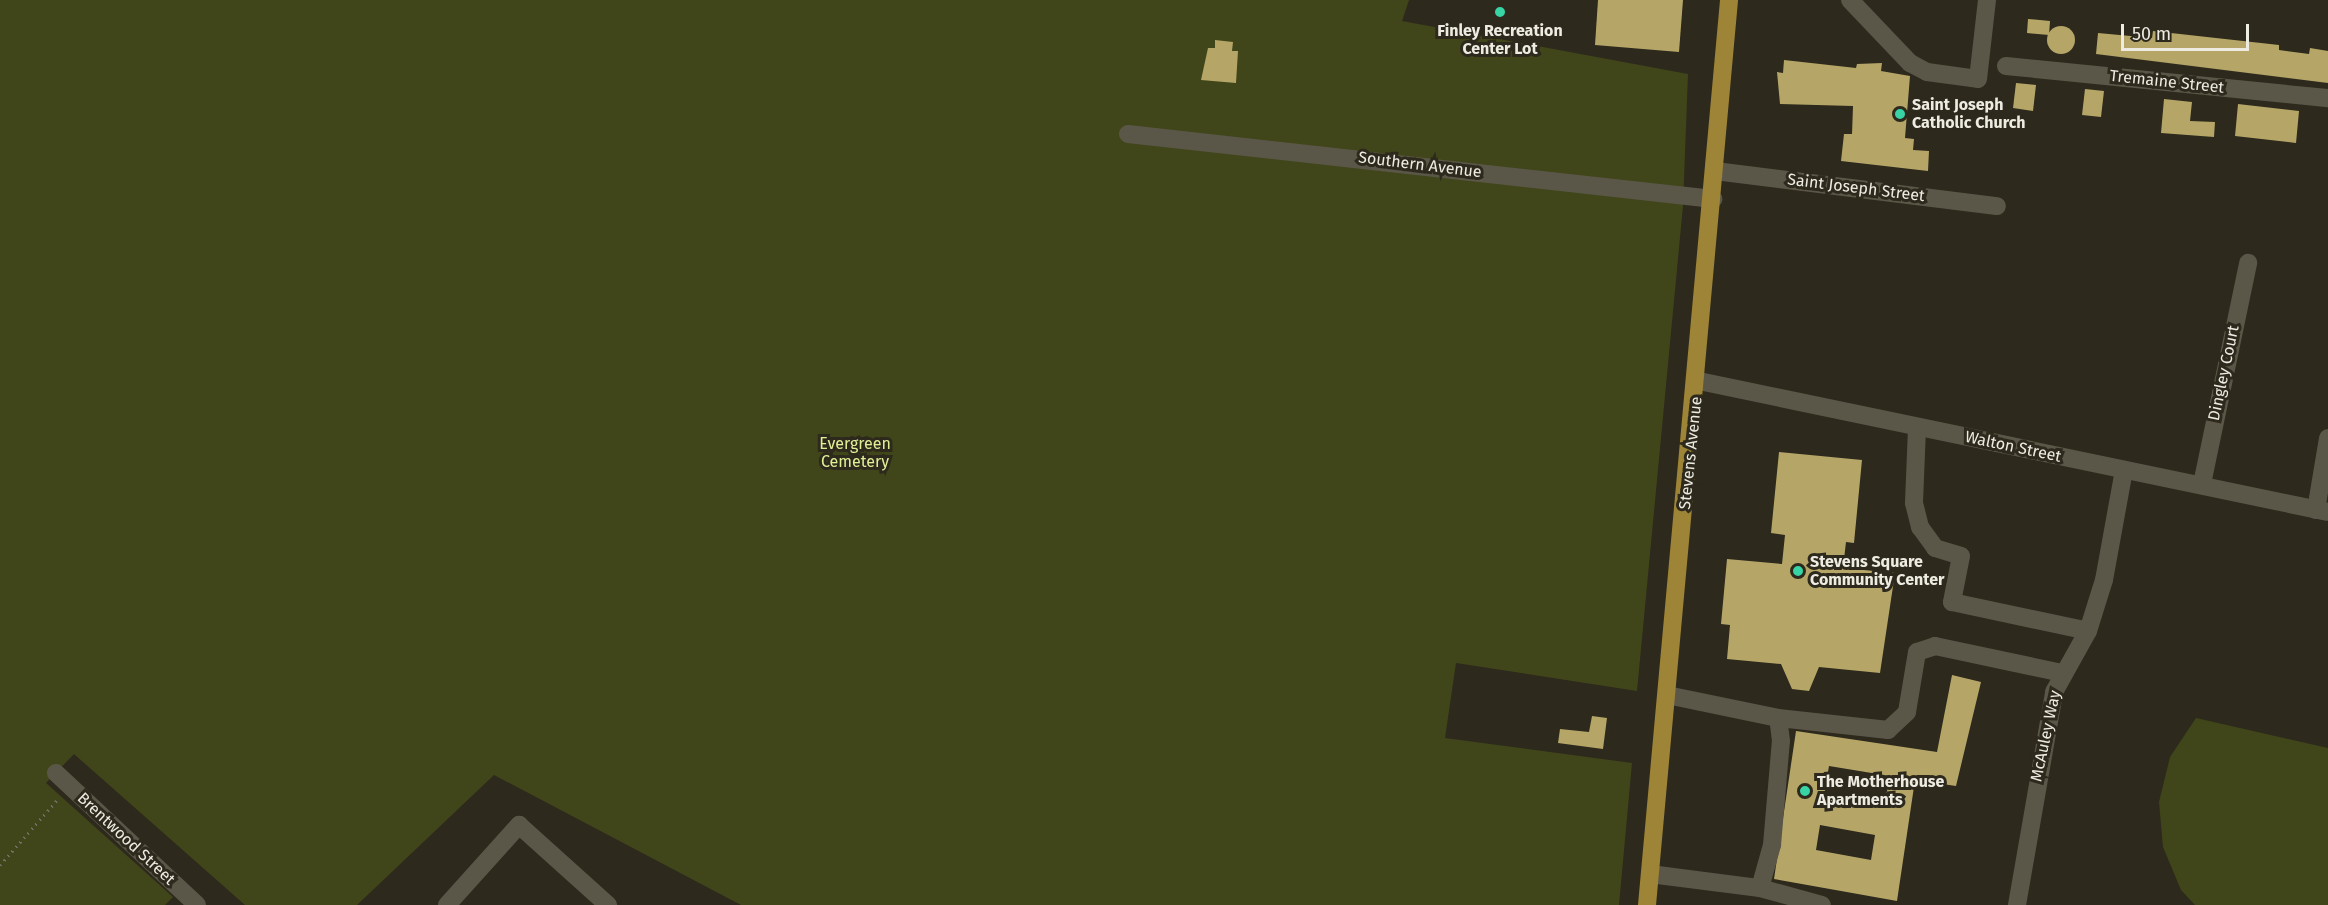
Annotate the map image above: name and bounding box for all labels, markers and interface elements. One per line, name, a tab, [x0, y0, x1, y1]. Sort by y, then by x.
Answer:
marker: Finley Recreation Center Lot	[1493, 5, 1507, 19]
scale bar	[2124, 12, 2252, 50]
place label: Finley Recreation Center Lot	[1437, 21, 1563, 59]
text: 50 m	[2132, 23, 2171, 45]
street label: Tremaine Street	[2109, 66, 2225, 98]
place label: Saint Joseph Catholic Church	[1912, 95, 2026, 133]
marker: Saint Joseph Catholic Church	[1893, 107, 1907, 121]
street label: Southern Avenue	[1357, 148, 1483, 182]
street label: Saint Joseph Street	[1786, 170, 1926, 206]
street label: Dingley Court	[2205, 323, 2243, 423]
street label: Stevens Avenue	[1676, 395, 1706, 511]
street label: Walton Street	[1963, 427, 2063, 467]
park label: Evergreen Cemetery	[819, 434, 891, 472]
place label: Stevens Square Community Center	[1810, 552, 1944, 590]
marker: Stevens Square Community Center	[1791, 564, 1805, 578]
street label: McAuley Way	[2027, 689, 2065, 783]
place label: The Motherhouse Apartments	[1817, 772, 1944, 810]
marker: The Motherhouse Apartments	[1798, 784, 1812, 798]
street label: Brentwood Street	[73, 789, 179, 889]

